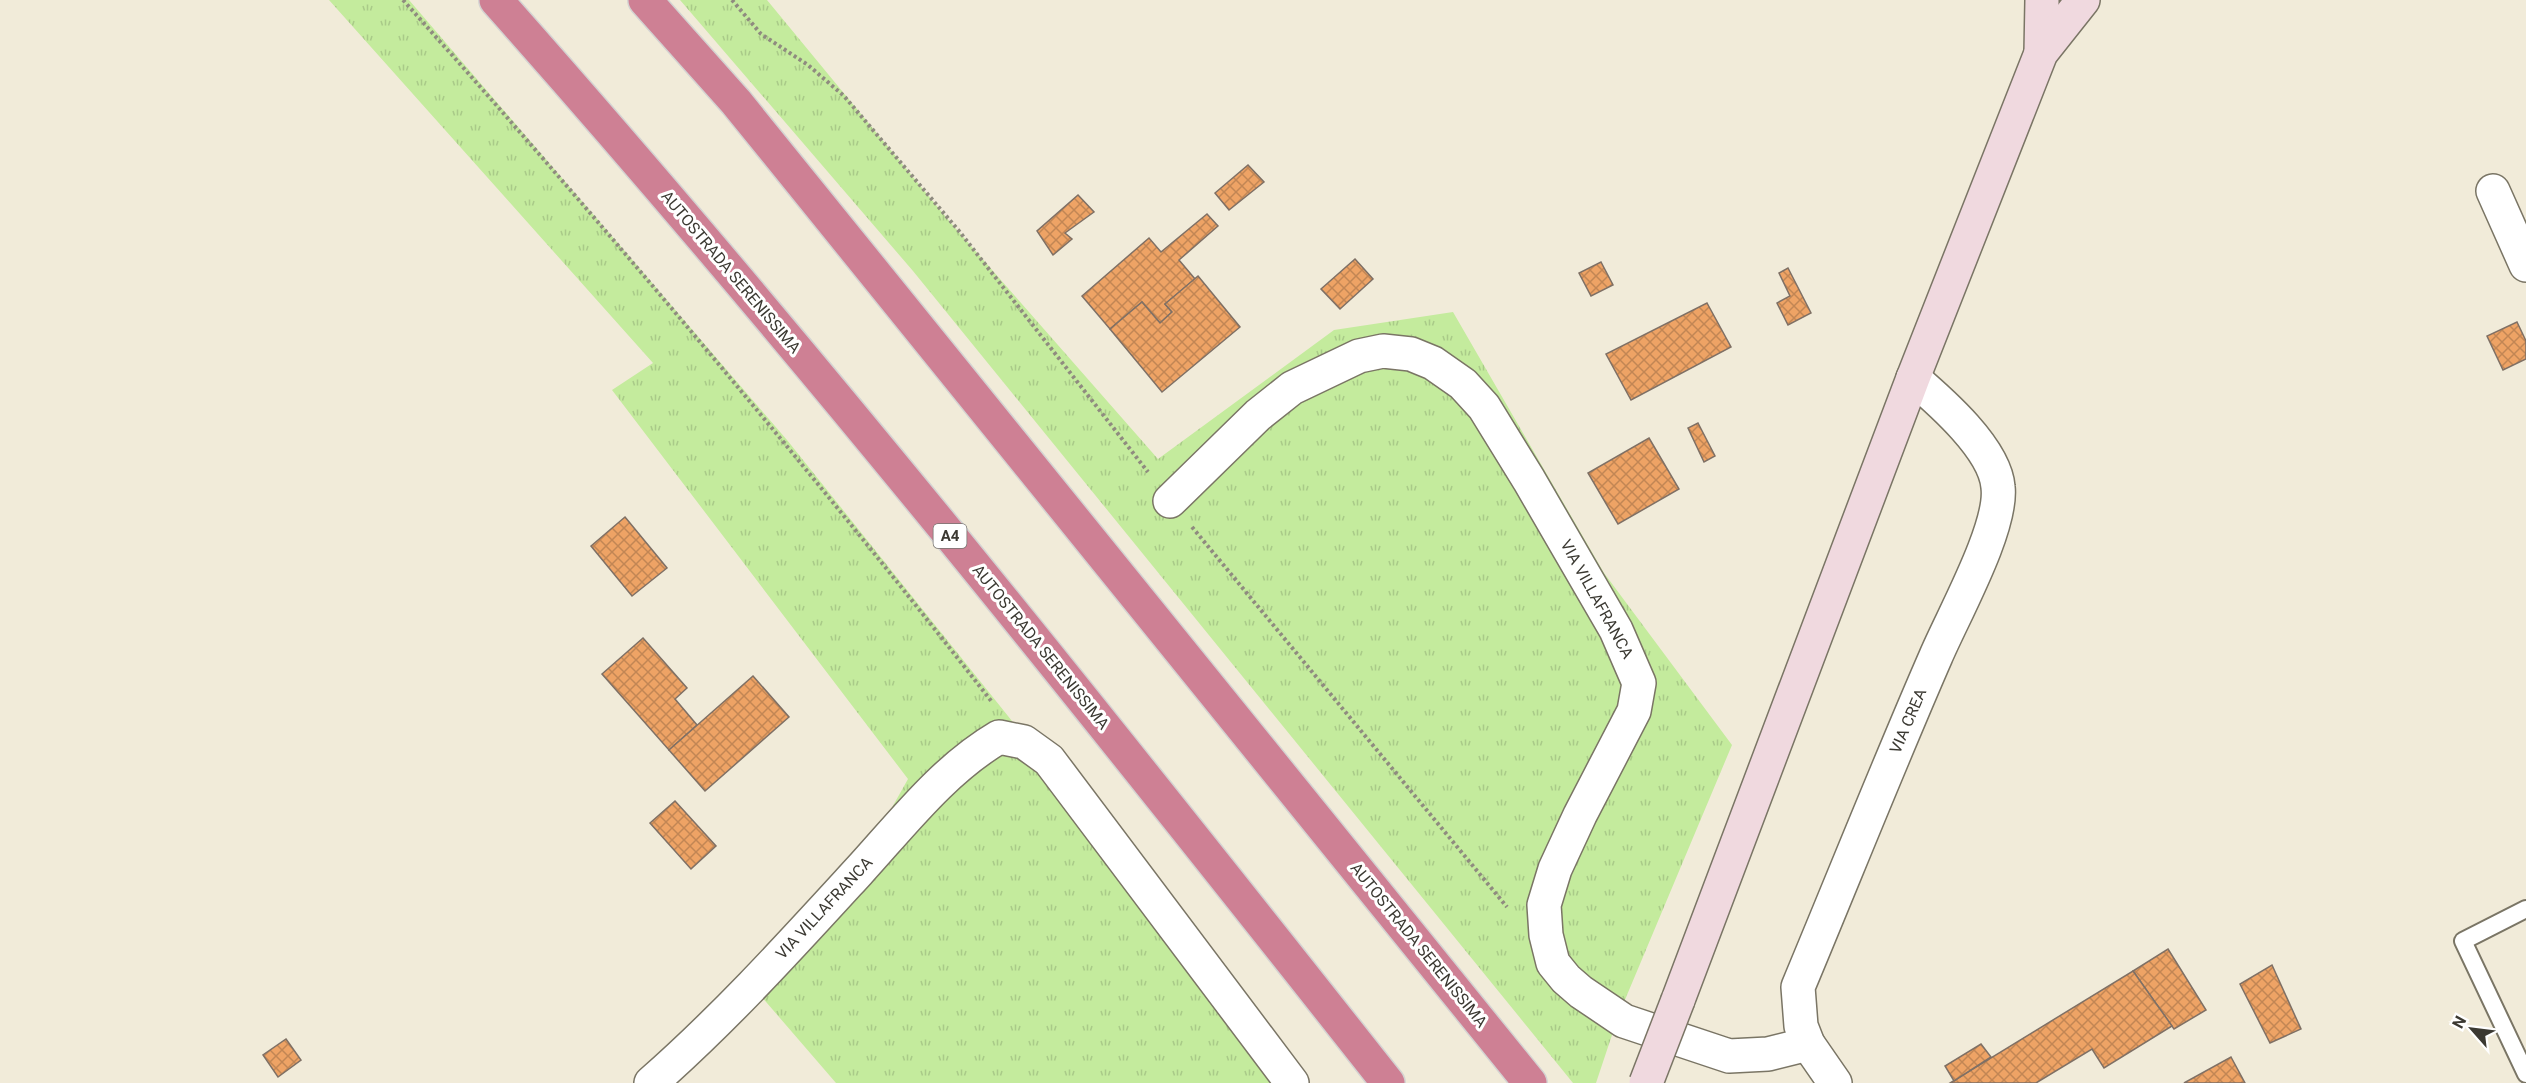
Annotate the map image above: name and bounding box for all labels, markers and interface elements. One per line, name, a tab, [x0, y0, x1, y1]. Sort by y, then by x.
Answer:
street label: AUTOSTRADA SERENISSIMA	[657, 187, 805, 358]
road number: A4	[934, 524, 966, 548]
street label: VIA VILLAFRANCA	[1556, 536, 1638, 662]
street label: AUTOSTRADA SERENISSIMA	[969, 561, 1114, 734]
street label: VIA CREA	[1886, 685, 1930, 756]
street label: VIA VILLAFRANCA	[772, 853, 877, 963]
street label: AUTOSTRADA SERENISSIMA	[1347, 859, 1492, 1032]
north arrow	[2442, 999, 2502, 1059]
text: N	[2448, 1013, 2470, 1032]

